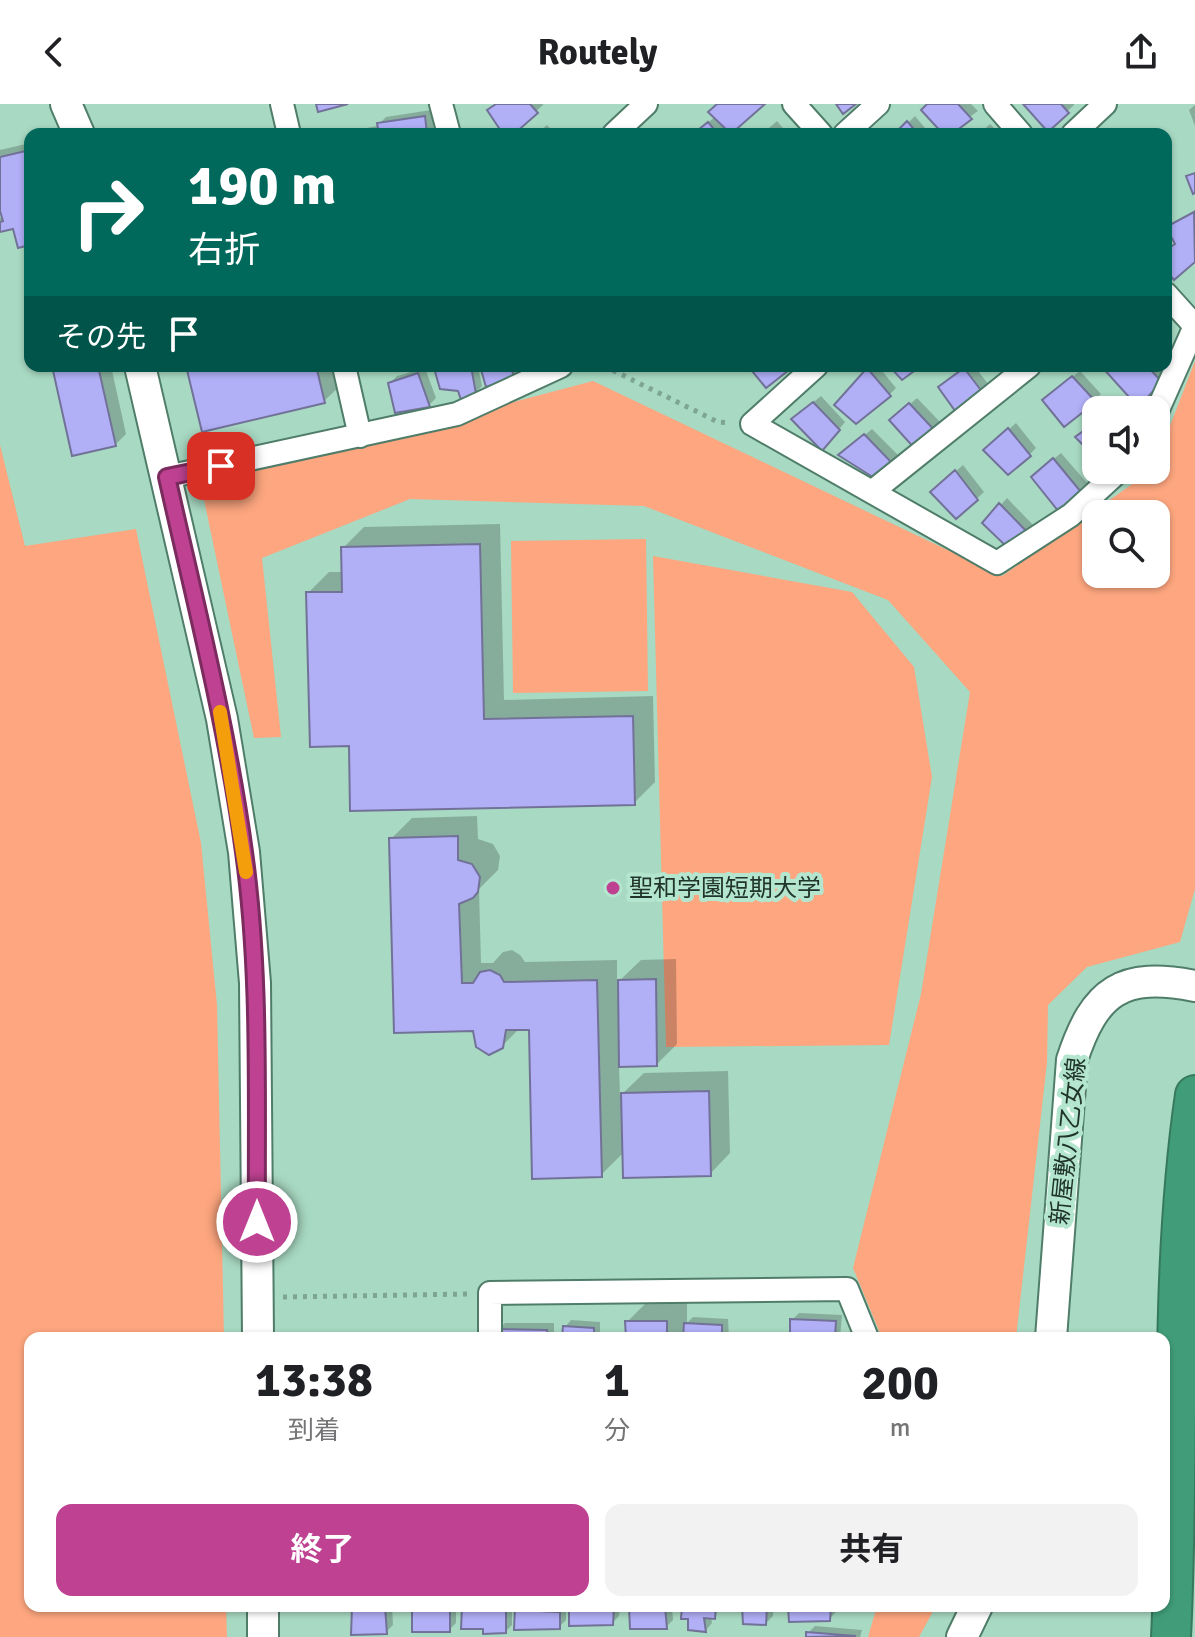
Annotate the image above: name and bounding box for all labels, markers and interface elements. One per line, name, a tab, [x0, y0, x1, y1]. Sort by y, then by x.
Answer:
icon: back	[32, 30, 76, 74]
text: Routely	[538, 30, 657, 75]
icon: share	[1119, 30, 1163, 74]
text: 190 m	[188, 151, 336, 220]
icon: right	[56, 160, 160, 264]
text: 右折	[188, 228, 260, 273]
icon: arrive	[162, 312, 206, 356]
text: その先	[56, 319, 146, 356]
map controls	[1082, 396, 1170, 588]
button: sound	[1082, 396, 1170, 484]
pin	[187, 432, 255, 500]
icon: arrive	[199, 444, 243, 488]
button: search	[1082, 500, 1170, 588]
place label: 聖和学園短期大学	[629, 873, 821, 903]
marker: 聖和学園短期大学	[604, 879, 622, 897]
street label: 新屋敷八乙女線	[1044, 1056, 1092, 1226]
position arrow	[215, 1180, 299, 1264]
text: 13:38	[255, 1351, 373, 1410]
text: 1	[604, 1351, 630, 1410]
text: 200	[861, 1354, 939, 1413]
text: m	[890, 1412, 910, 1444]
text: 到着	[288, 1415, 340, 1447]
text: 分	[604, 1415, 630, 1447]
button: 終了	[56, 1504, 589, 1596]
button: 共有	[605, 1504, 1138, 1596]

